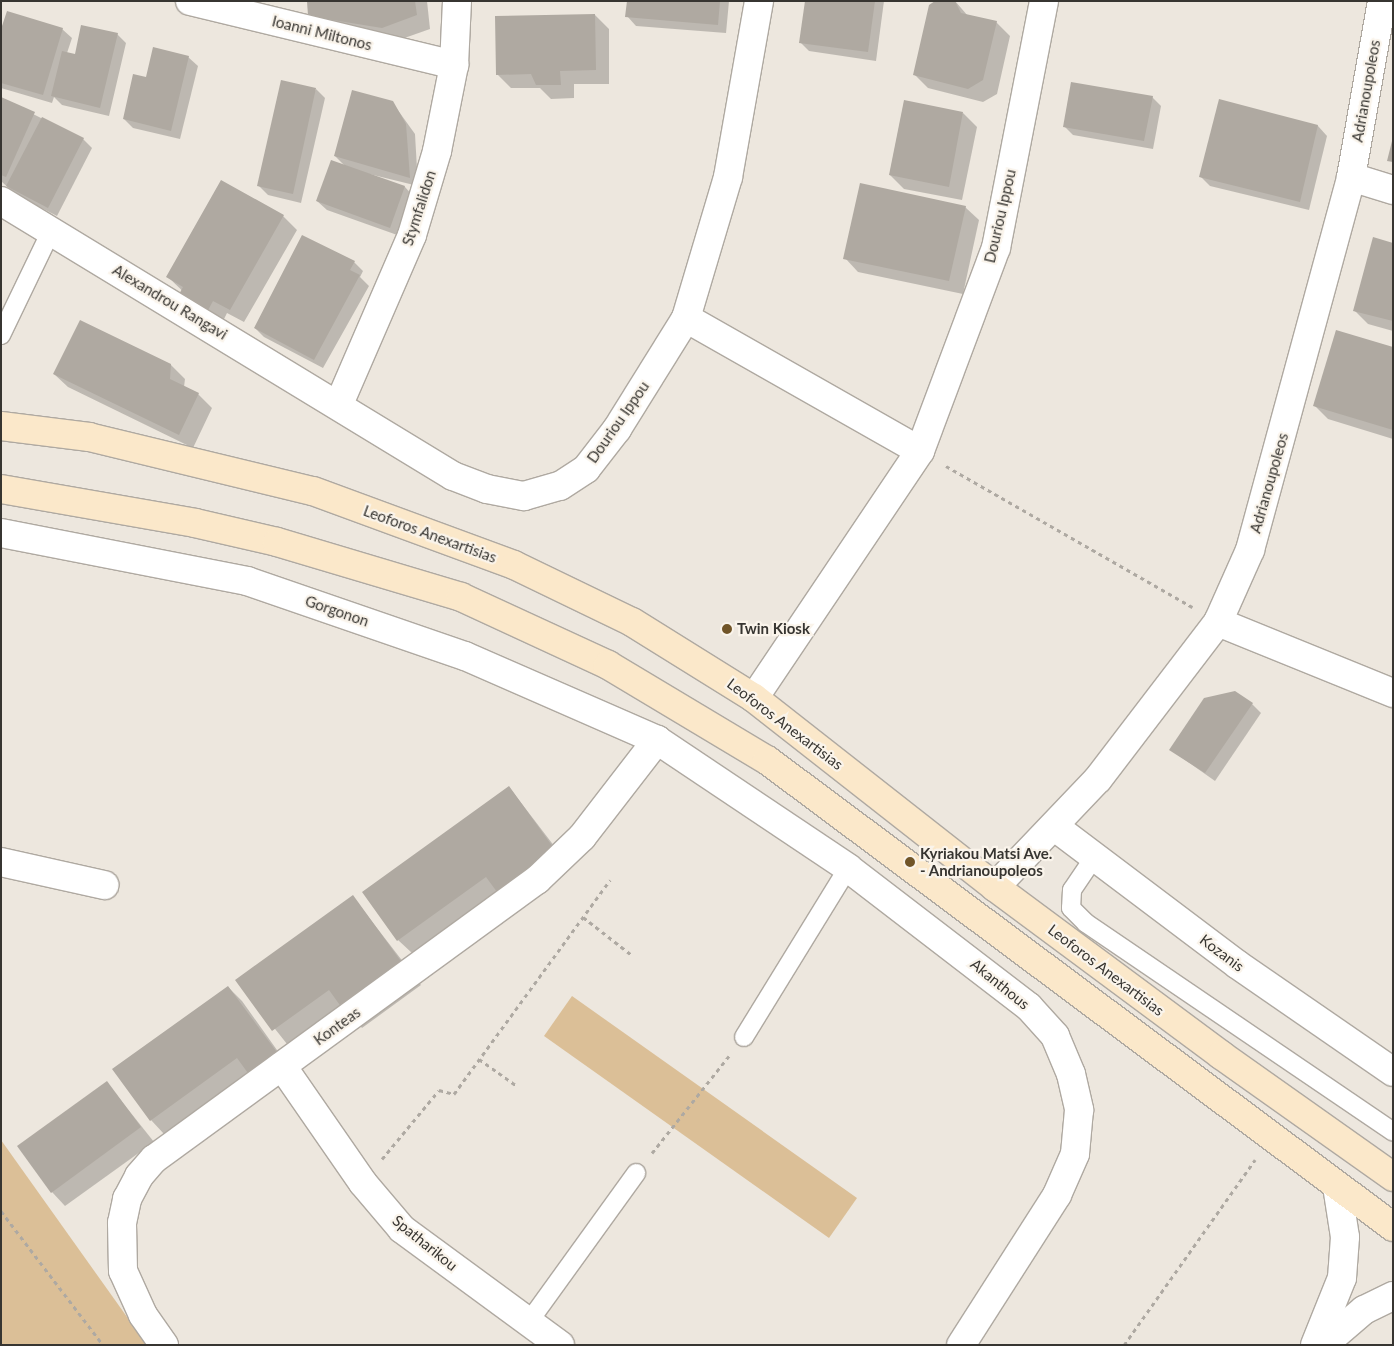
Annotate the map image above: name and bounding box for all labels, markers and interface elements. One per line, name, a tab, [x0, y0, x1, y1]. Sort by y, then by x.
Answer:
street label: Ioanni Miltonos	[270, 12, 374, 54]
street label: Adrianoupoleos	[1348, 38, 1384, 144]
street label: Douriou Ippou	[980, 167, 1020, 265]
street label: Stymfalidon	[398, 168, 440, 248]
street label: Alexandrou Rangavi	[109, 261, 231, 343]
street label: Douriou Ippou	[583, 378, 653, 466]
street label: Adrianoupoleos	[1246, 431, 1292, 535]
street label: Leoforos Anexartisias	[361, 501, 499, 567]
street label: Gorgonon	[303, 592, 371, 630]
place label: Twin Kiosk	[737, 620, 810, 638]
marker: Twin Kiosk	[721, 623, 733, 635]
street label: Leoforos Anexartisias	[723, 674, 847, 774]
place label: Kyriakou Matsi Ave. - Andrianoupoleos	[920, 844, 1053, 879]
marker: Kyriakou Matsi Ave. - Andrianoupoleos	[904, 856, 916, 868]
street label: Leoforos Anexartisias	[1044, 920, 1168, 1020]
street label: Kozanis	[1196, 931, 1248, 975]
street label: Akanthous	[967, 955, 1033, 1013]
street label: Konteas	[310, 1003, 364, 1049]
street label: Spatharikou	[389, 1211, 461, 1275]

